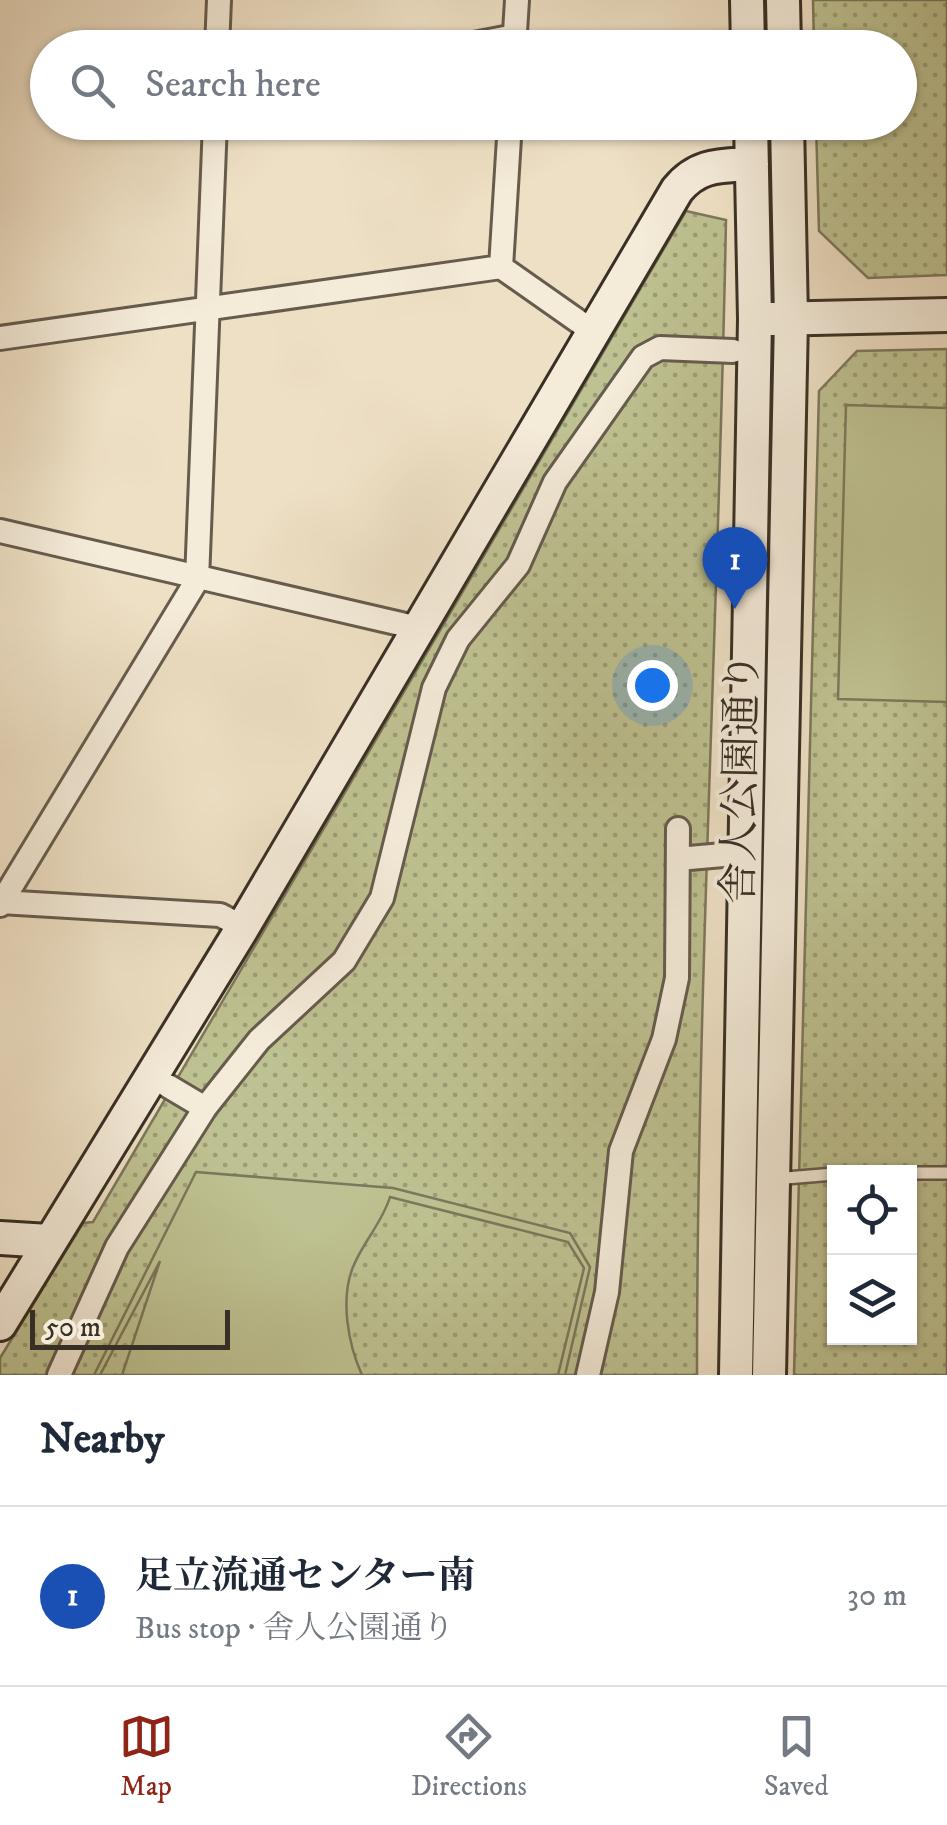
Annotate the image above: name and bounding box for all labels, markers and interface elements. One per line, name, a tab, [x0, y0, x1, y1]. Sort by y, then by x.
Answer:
search box	[30, 30, 917, 140]
icon: search	[65, 58, 120, 113]
text: Search here	[145, 61, 321, 109]
pin: 1	[702, 526, 768, 609]
street label: 舎人公園通り	[714, 652, 770, 904]
your location	[627, 660, 678, 711]
map controls	[827, 1165, 917, 1345]
button: locate	[827, 1165, 917, 1255]
button: layers	[827, 1255, 917, 1345]
scale bar	[30, 1305, 230, 1350]
text: 50 m	[45, 1310, 101, 1345]
text: Nearby	[40, 1414, 164, 1466]
text: 足立流通センター南	[135, 1553, 475, 1601]
text: 1	[67, 1576, 78, 1616]
text: 30 m	[847, 1576, 907, 1616]
text: Bus stop · 舎人公園通り	[135, 1609, 454, 1649]
tab: Map	[119, 1709, 174, 1804]
tab: Directions	[411, 1709, 527, 1804]
tab: Saved	[764, 1709, 828, 1804]

